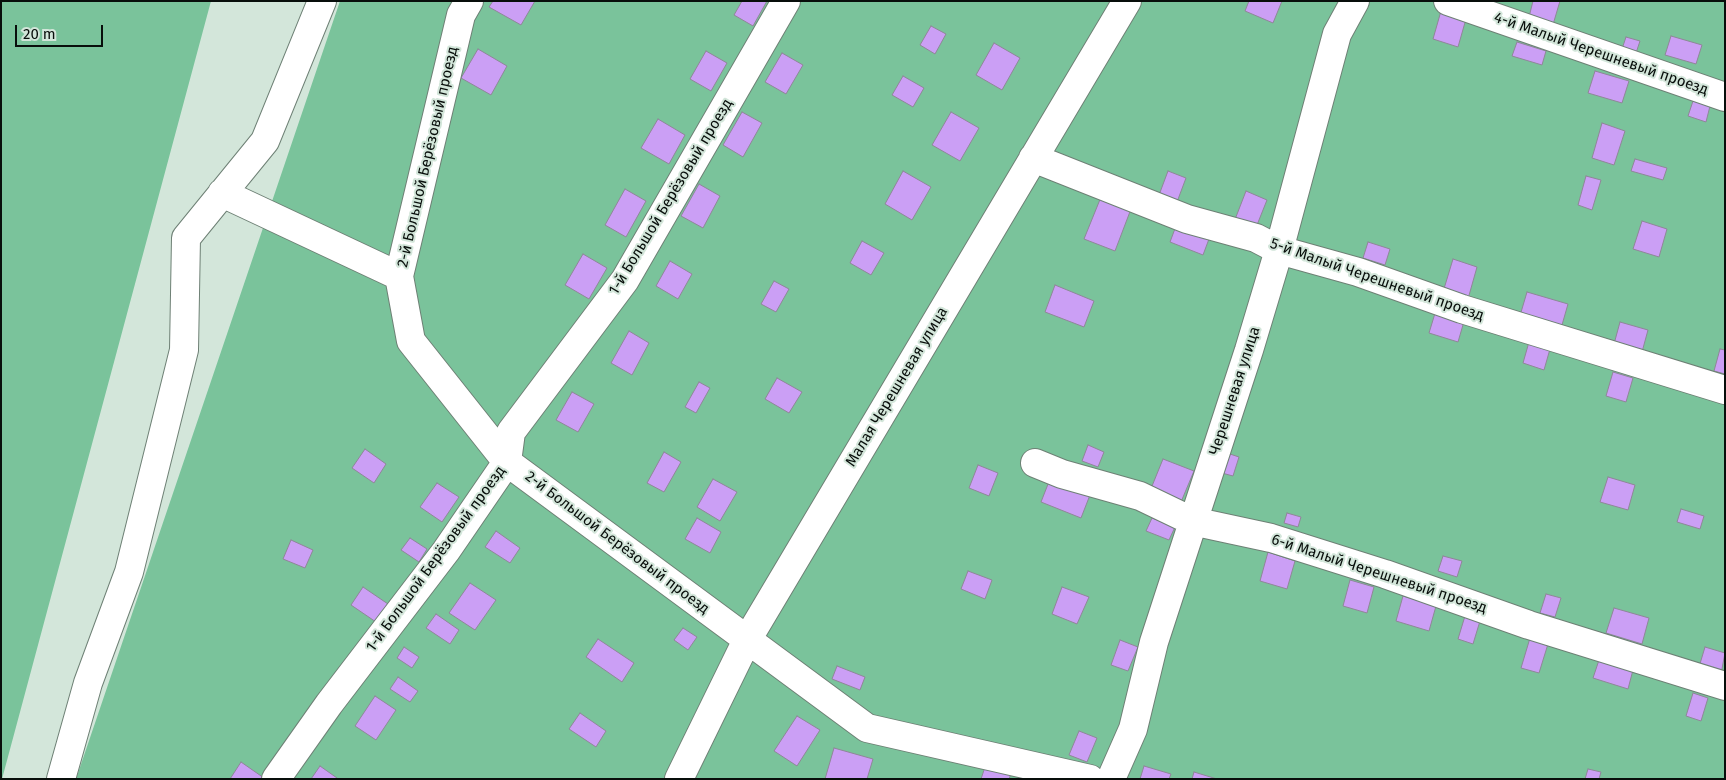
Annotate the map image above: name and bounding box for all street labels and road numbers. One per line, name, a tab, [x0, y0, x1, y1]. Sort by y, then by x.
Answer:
street label: 4-й Малый Черешневый проезд	[1492, 9, 1710, 99]
street label: 2-й Большой Берёзовый проезд	[394, 45, 462, 269]
street label: 1-й Большой Берёзовый проезд	[605, 96, 737, 298]
street label: 5-й Малый Черешневый проезд	[1268, 235, 1486, 325]
street label: Малая Черешневая улица	[842, 304, 952, 470]
street label: Черешневая улица	[1206, 325, 1264, 457]
street label: 1-й Большой Берёзовый проезд	[363, 463, 509, 655]
street label: 2-й Большой Берёзовый проезд	[521, 468, 713, 618]
street label: 6-й Малый Черешневый проезд	[1269, 531, 1489, 617]

